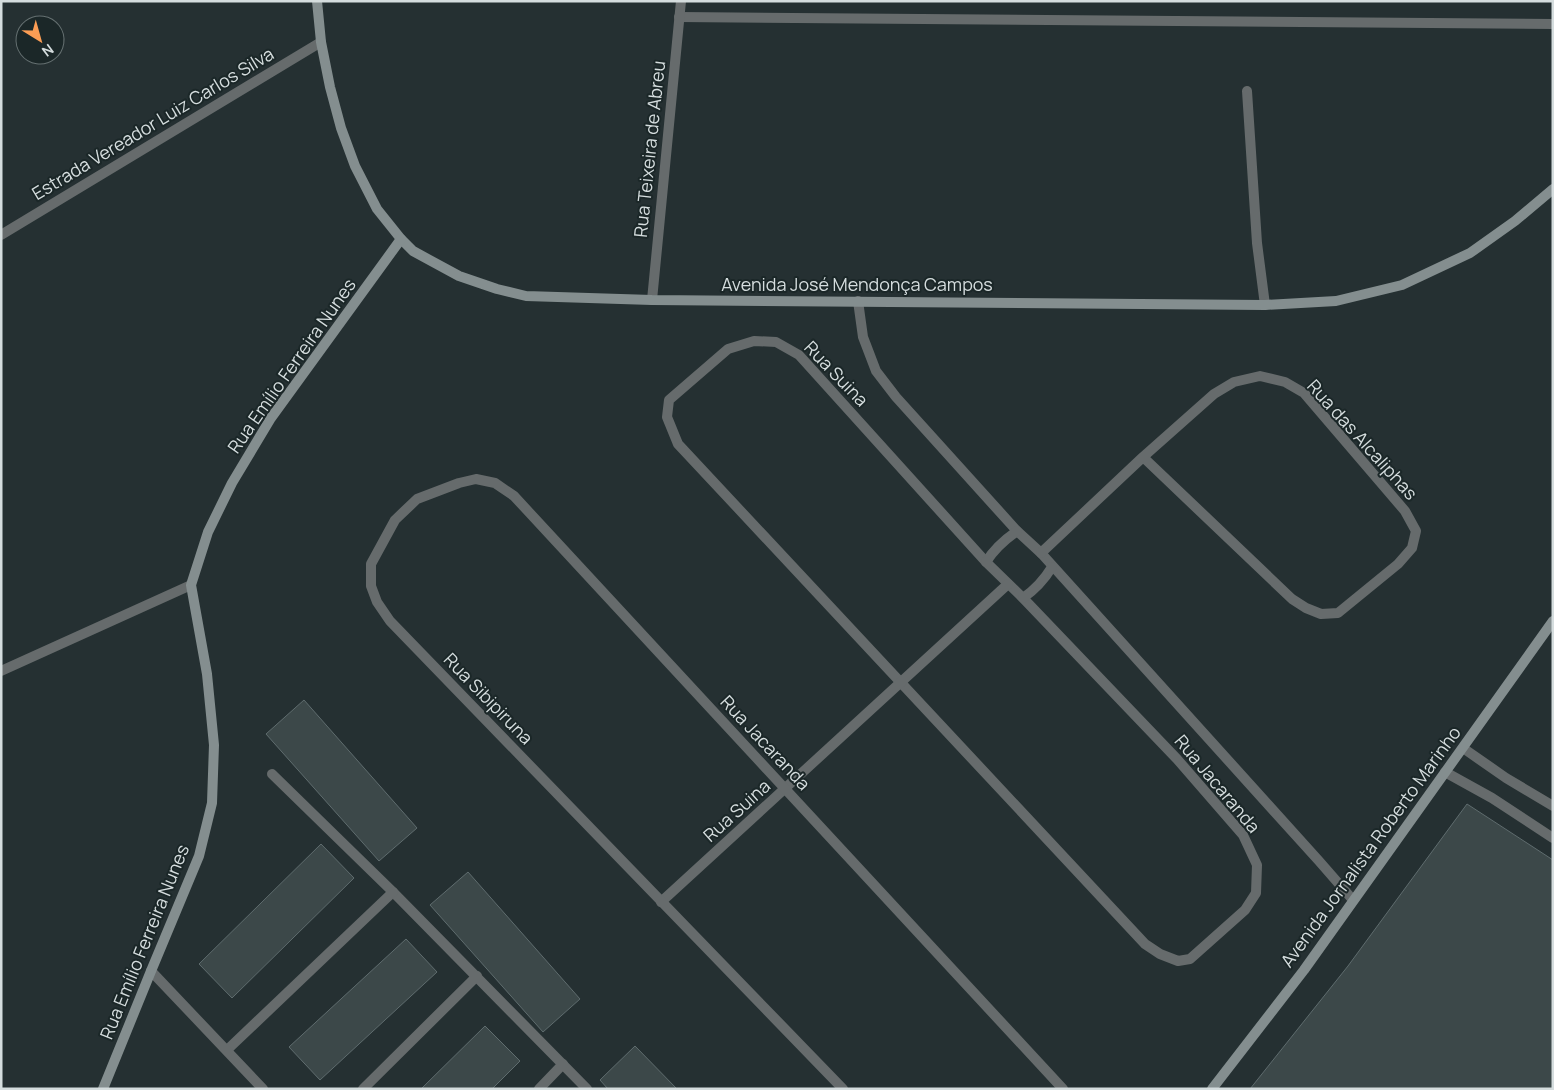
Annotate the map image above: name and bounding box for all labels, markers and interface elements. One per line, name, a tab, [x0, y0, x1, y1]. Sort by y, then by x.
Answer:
north arrow	[15, 15, 65, 65]
text: N	[38, 40, 58, 61]
street label: Estrada Vereador Luiz Carlos Silva	[27, 41, 278, 205]
street label: Rua Teixeira de Abreu	[628, 59, 670, 238]
street label: Avenida José Mendonça Campos	[721, 272, 993, 296]
street label: Rua Emílio Ferreira Nunes	[222, 273, 361, 458]
street label: Rua Suina	[799, 335, 874, 411]
street label: Rua das Alcaliphas	[1302, 374, 1423, 505]
street label: Rua Sibipiruna	[439, 647, 539, 749]
street label: Rua Jacaranda	[716, 690, 816, 795]
street label: Avenida Jornalista Roberto Marinho	[1275, 721, 1466, 972]
street label: Rua Jacaranda	[1170, 729, 1266, 838]
street label: Rua Suina	[698, 774, 775, 847]
street label: Rua Emílio Ferreira Nunes	[94, 841, 194, 1043]

